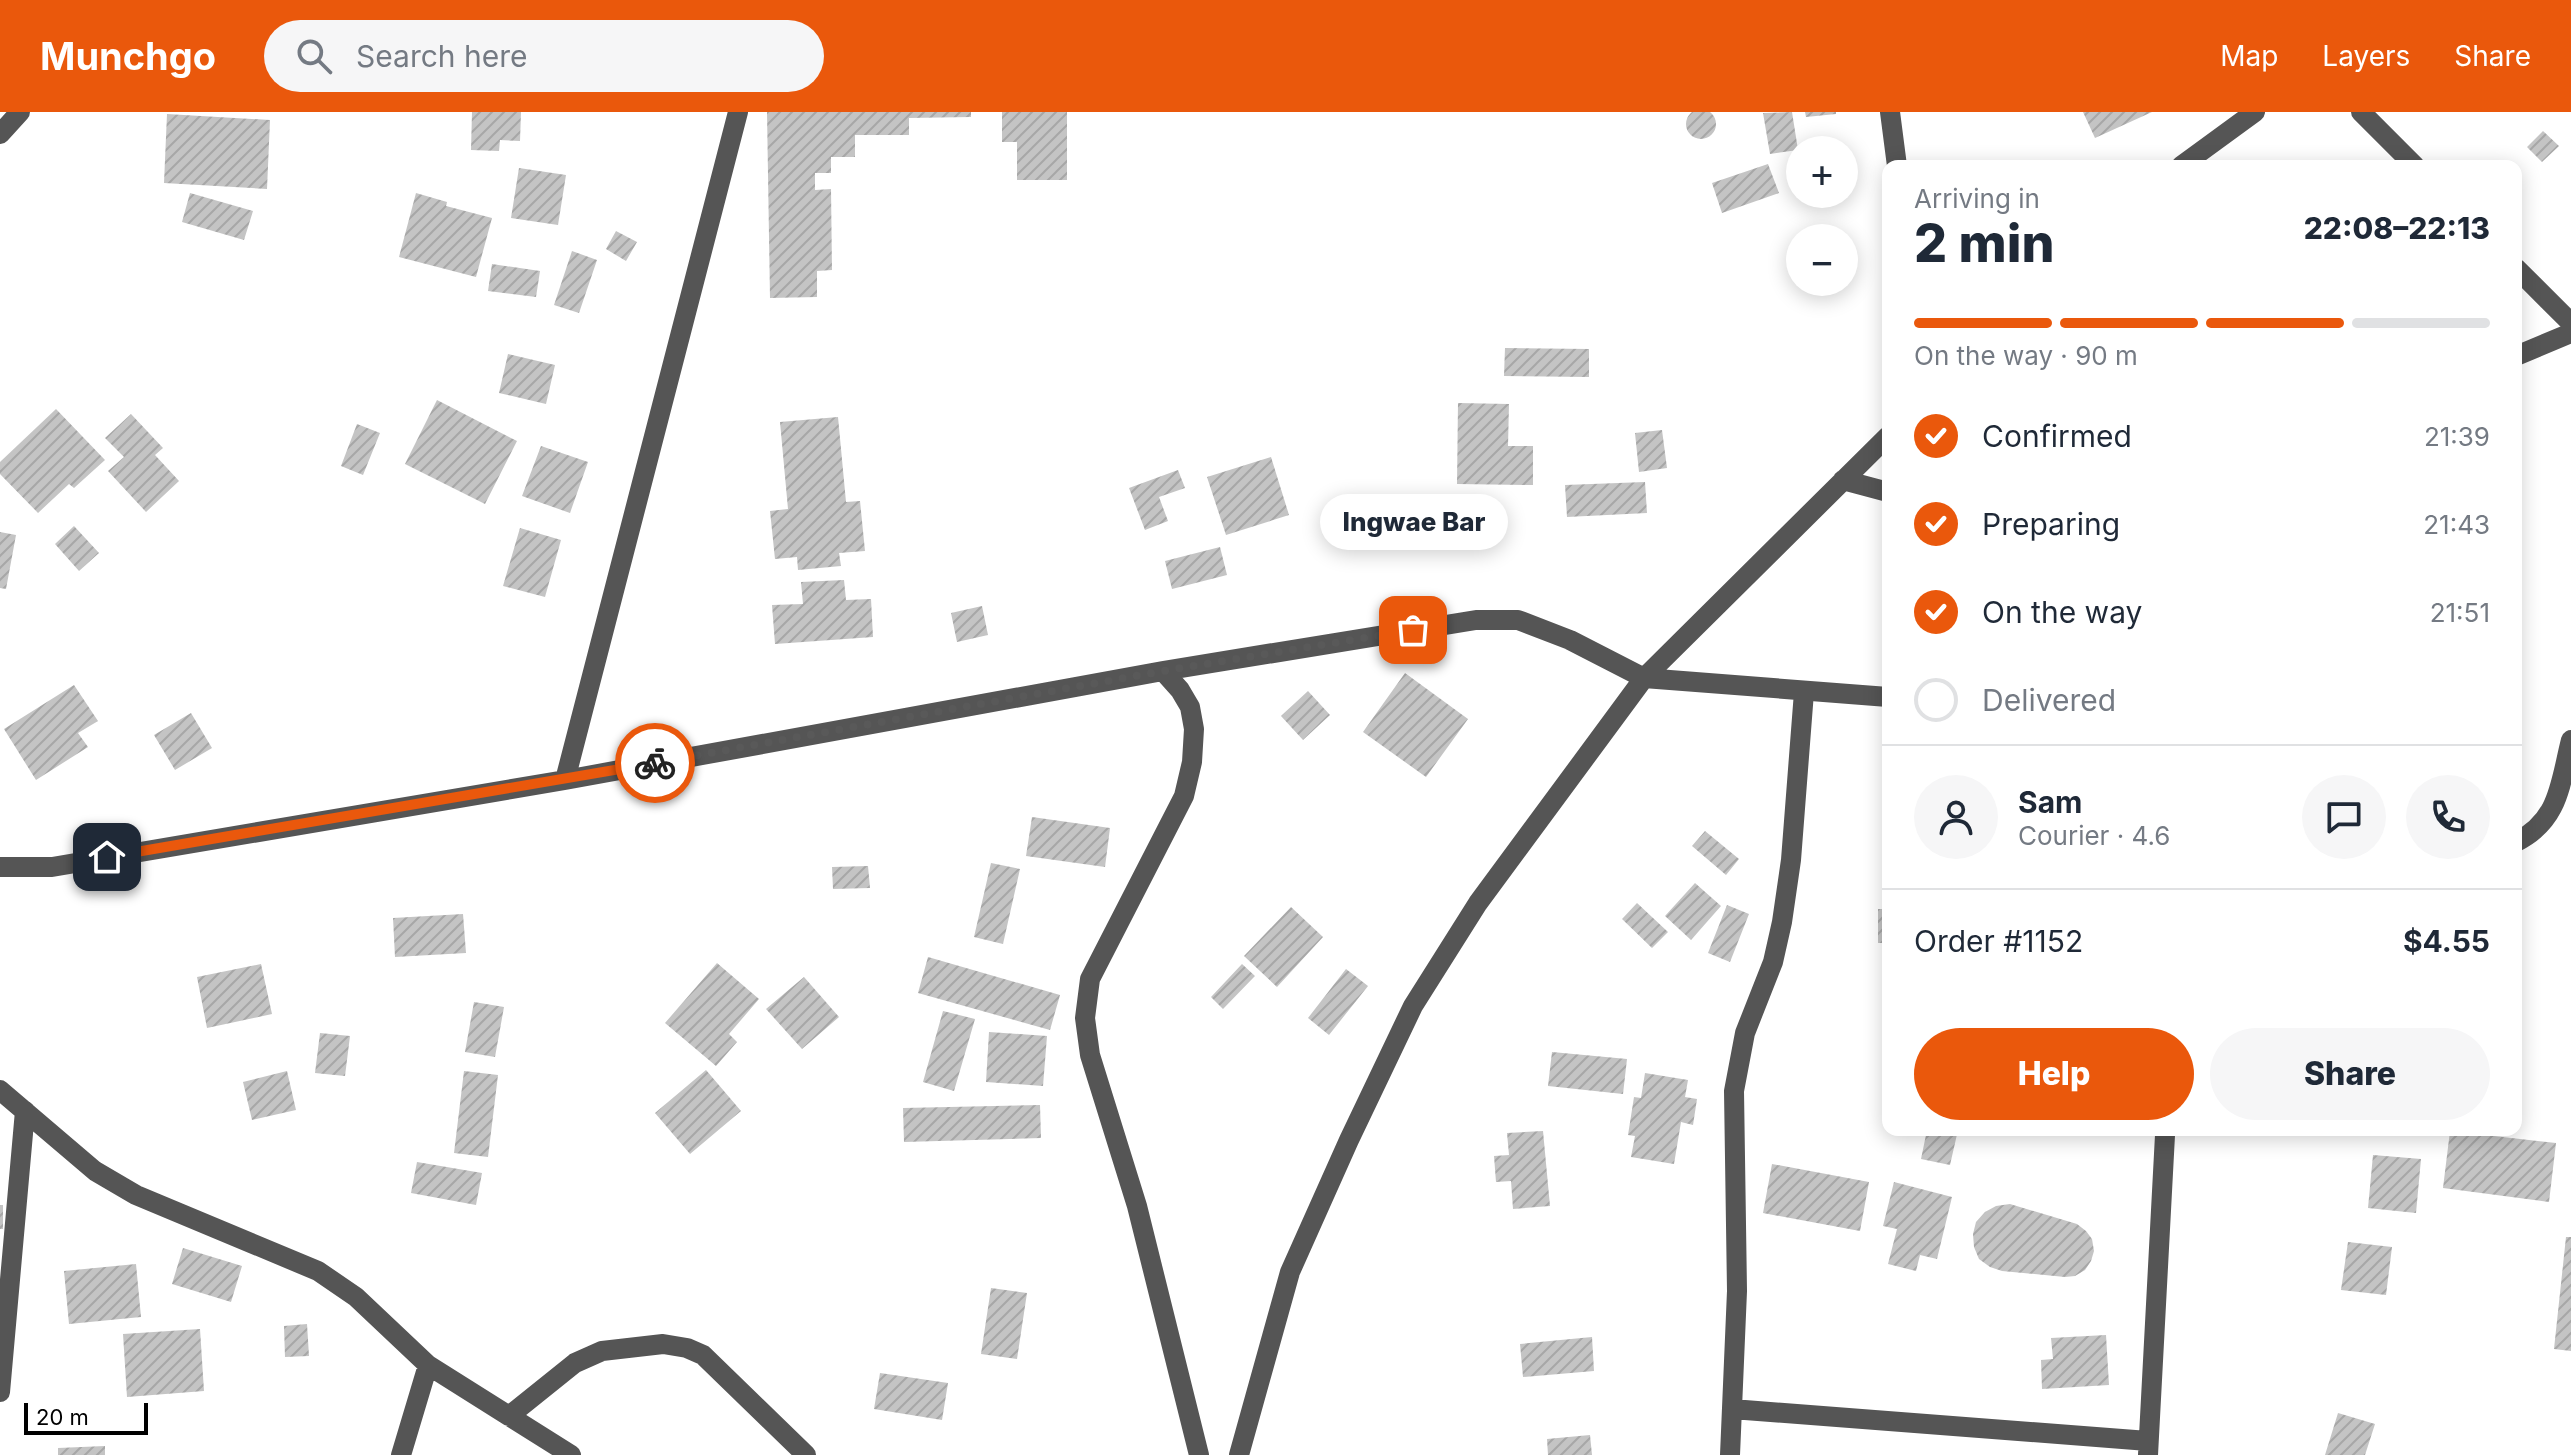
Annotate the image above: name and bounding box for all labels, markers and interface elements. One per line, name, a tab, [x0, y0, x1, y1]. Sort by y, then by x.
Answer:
search box	[264, 20, 824, 92]
text: Munchgo	[40, 33, 216, 79]
icon: search	[292, 34, 336, 78]
text: Search here	[356, 38, 528, 74]
text: Map	[2220, 39, 2278, 73]
text: Layers	[2322, 39, 2410, 73]
text: Share	[2454, 39, 2531, 73]
map controls	[1786, 136, 1858, 296]
button: +	[1786, 136, 1858, 208]
text: Arriving in	[1914, 183, 2040, 214]
text: 22:08–22:13	[2304, 210, 2490, 246]
text: 2 min	[1914, 212, 2055, 275]
button: −	[1786, 224, 1858, 296]
text: On the way · 90 m	[1914, 340, 2138, 371]
icon: check	[1914, 414, 1958, 458]
text: Confirmed	[1982, 418, 2132, 454]
text: 21:39	[2424, 421, 2490, 452]
callout: Ingwae Bar	[1319, 494, 1507, 550]
icon: check	[1914, 502, 1958, 546]
text: Ingwae Bar	[1343, 506, 1486, 537]
text: Preparing	[1982, 506, 2120, 542]
text: 21:43	[2423, 509, 2490, 540]
icon: check	[1914, 590, 1958, 634]
text: On the way	[1982, 594, 2142, 630]
pin	[1379, 596, 1447, 664]
text: 21:51	[2430, 597, 2490, 628]
icon: bag	[1391, 608, 1435, 652]
text: Delivered	[1982, 682, 2116, 718]
courier	[615, 723, 695, 803]
icon: bike	[633, 741, 677, 785]
button: person	[1914, 775, 1998, 859]
button: chat	[2302, 775, 2386, 859]
button: phone	[2406, 775, 2490, 859]
text: Sam	[2018, 784, 2082, 820]
text: Courier · 4.6	[2018, 820, 2170, 851]
pin	[73, 823, 141, 891]
icon: home	[85, 835, 129, 879]
text: Order #1152	[1914, 923, 2083, 959]
text: $4.55	[2403, 923, 2490, 959]
button: Help	[1914, 1028, 2194, 1120]
button: Share	[2210, 1028, 2490, 1120]
scale bar	[24, 1399, 148, 1435]
text: 20 m	[36, 1404, 89, 1430]

